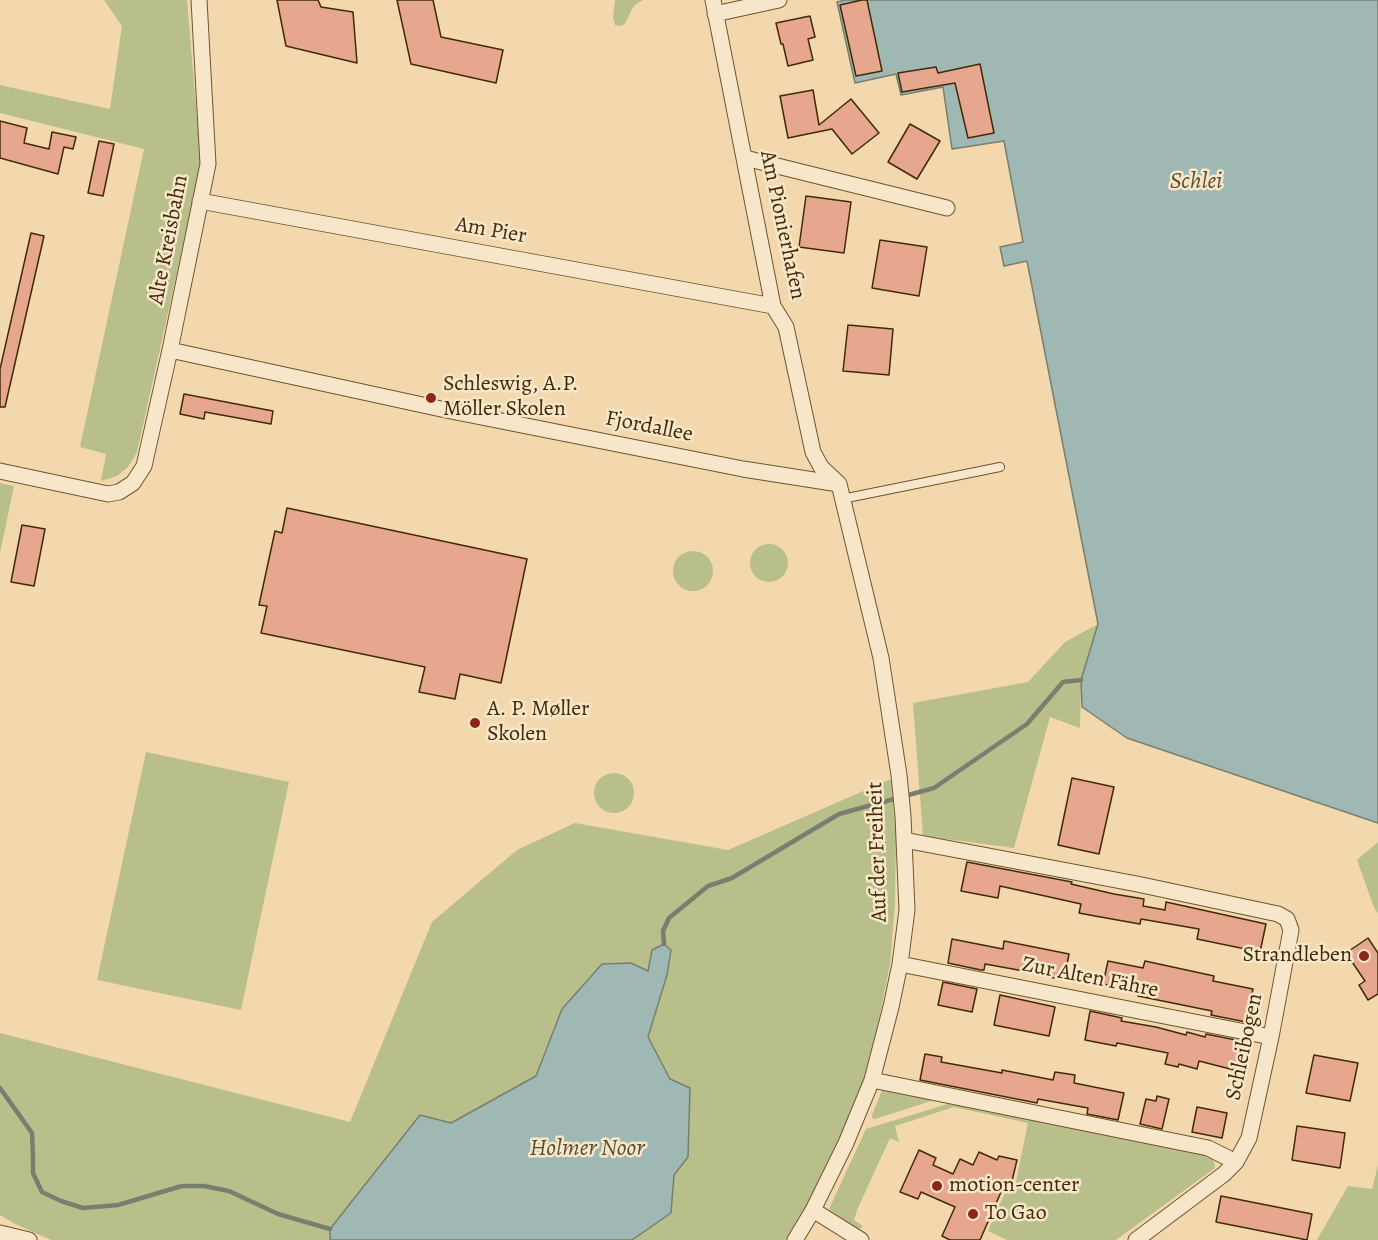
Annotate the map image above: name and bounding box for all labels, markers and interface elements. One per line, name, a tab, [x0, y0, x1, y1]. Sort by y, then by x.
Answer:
street label: Am Pionierhafen	[753, 148, 811, 302]
water label: Schlei	[1170, 168, 1222, 196]
street label: Alte Kreisbahn	[144, 173, 194, 307]
street label: Am Pier	[454, 212, 528, 250]
place label: Schleswig, A.P. Möller Skolen	[443, 372, 578, 424]
marker: Schleswig, A.P. Möller Skolen	[424, 391, 438, 405]
street label: Fjordallee	[603, 406, 695, 448]
place label: A. P. Møller Skolen	[487, 697, 589, 748]
marker: A. P. Møller Skolen	[468, 716, 482, 730]
street label: Auf der Freiheit	[862, 781, 894, 923]
place label: Strandleben	[1242, 943, 1352, 969]
marker: Strandleben	[1357, 949, 1371, 963]
street label: Zur Alten Fähre	[1019, 952, 1161, 1004]
street label: Schleibogen	[1221, 991, 1269, 1103]
water label: Holmer Noor	[529, 1135, 645, 1163]
place label: motion-center	[949, 1173, 1080, 1199]
marker: motion-center	[930, 1179, 944, 1193]
place label: To Gao	[985, 1201, 1047, 1227]
marker: To Gao	[966, 1207, 980, 1221]

